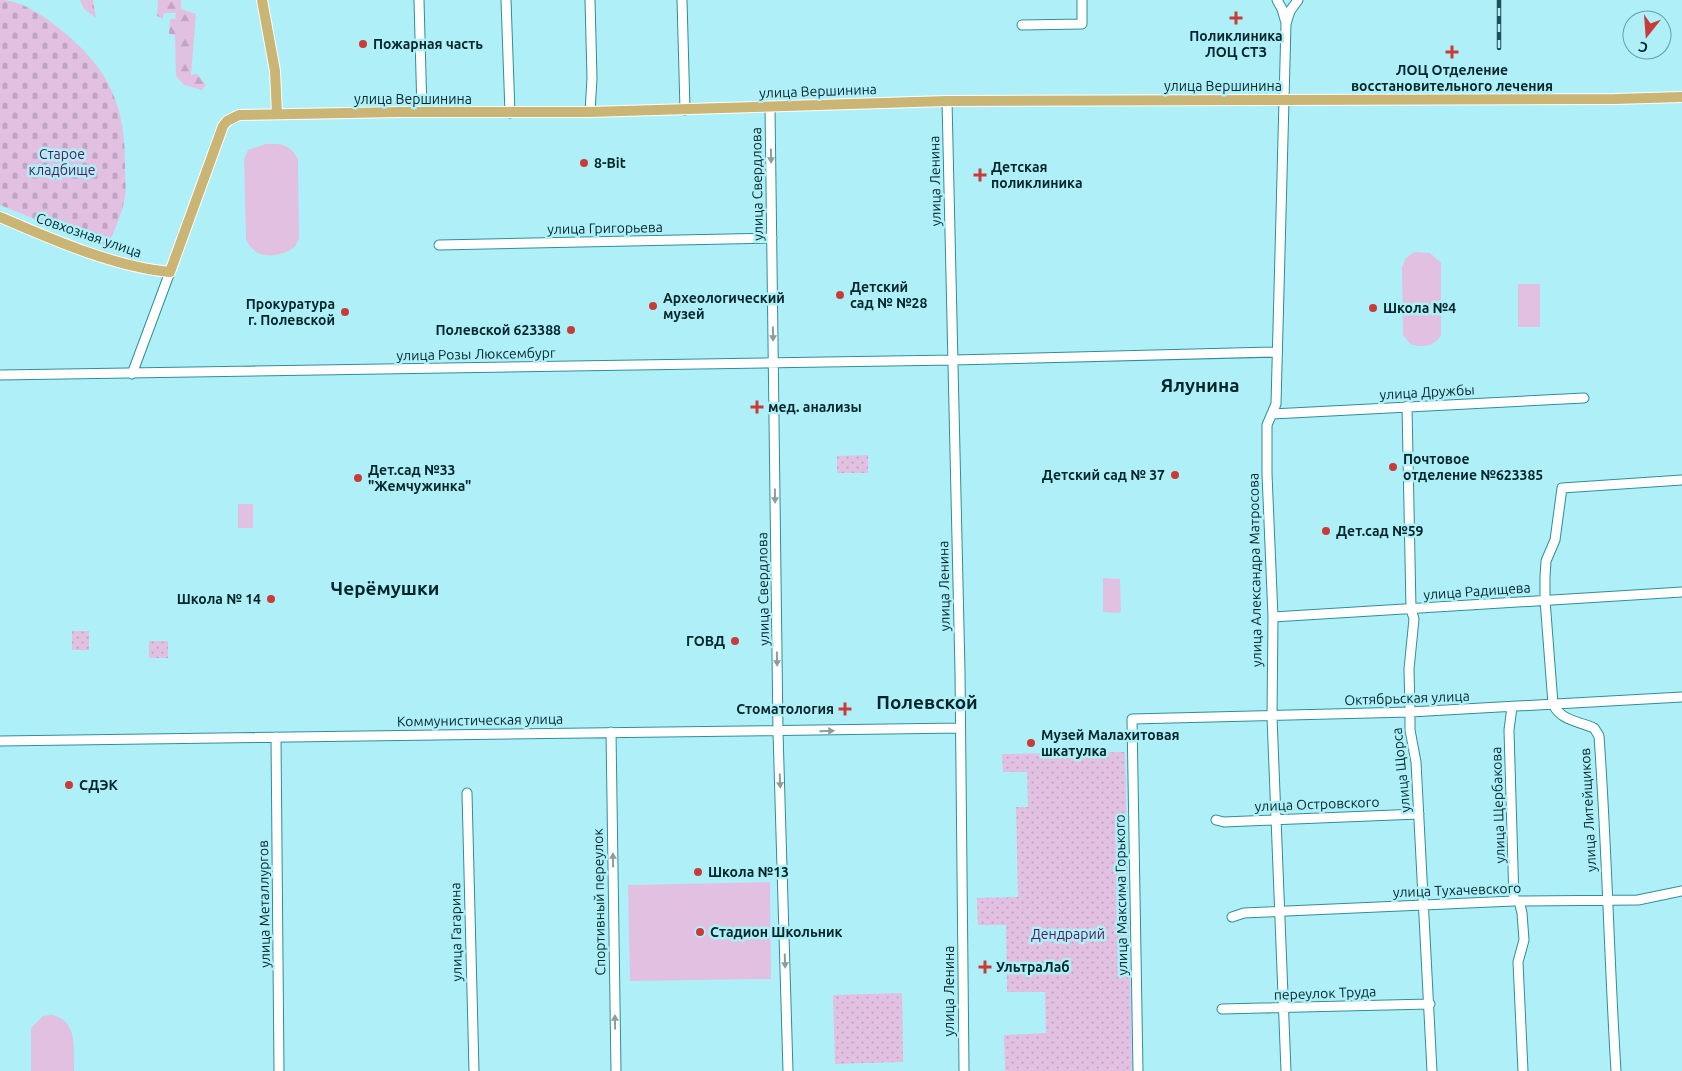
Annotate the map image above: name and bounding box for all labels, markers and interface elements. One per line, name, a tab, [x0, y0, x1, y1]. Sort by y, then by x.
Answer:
north arrow	[1622, 10, 1672, 60]
marker: Поликлиника ЛОЦ СТЗ	[1229, 11, 1243, 25]
place label: Поликлиника ЛОЦ СТЗ	[1189, 28, 1283, 60]
place label: Пожарная часть	[373, 36, 483, 52]
marker: Пожарная часть	[357, 38, 369, 50]
text: С	[1637, 38, 1650, 56]
marker: ЛОЦ Отделение восстановительного лечения	[1445, 45, 1459, 59]
place label: ЛОЦ Отделение восстановительного лечения	[1351, 62, 1553, 94]
street label: улица Вершинина	[1164, 78, 1282, 94]
street label: улица Вершинина	[759, 81, 877, 101]
street label: улица Вершинина	[354, 91, 472, 107]
street label: улица Свердлова	[748, 127, 766, 241]
street label: улица Ленина	[926, 135, 944, 227]
park label: Старое кладбище	[29, 146, 95, 178]
one-way arrow	[767, 148, 775, 164]
place label: 8-Bit	[594, 155, 626, 171]
marker: 8-Bit	[578, 157, 590, 169]
place label: Детская поликлиника	[991, 159, 1083, 191]
marker: Детская поликлиника	[973, 168, 987, 182]
street label: Совхозная улица	[34, 209, 144, 261]
street label: улица Григорьева	[547, 219, 663, 237]
place label: Детский сад № №28	[850, 279, 927, 311]
marker: Детский сад № №28	[834, 289, 846, 301]
place label: Археологический музей	[663, 290, 785, 322]
place label: Прокуратура г. Полевской	[246, 296, 335, 328]
marker: Археологический музей	[647, 300, 659, 312]
place label: Школа №4	[1383, 300, 1456, 316]
marker: Школа №4	[1367, 302, 1379, 314]
marker: Прокуратура г. Полевской	[339, 306, 351, 318]
place label: Полевской 623388	[436, 322, 561, 338]
marker: Полевской 623388	[565, 324, 577, 336]
one-way arrow	[769, 326, 777, 342]
street label: улица Розы Люксембург	[396, 345, 556, 363]
district label: Ялунина	[1160, 374, 1240, 396]
street label: улица Дружбы	[1379, 382, 1475, 402]
place label: мед. анализы	[768, 399, 862, 415]
marker: мед. анализы	[750, 400, 764, 414]
place label: Почтовое отделение №623385	[1403, 451, 1543, 483]
marker: Почтовое отделение №623385	[1387, 461, 1399, 473]
place label: Дет.сад №33 "Жемчужинка"	[368, 462, 471, 494]
place label: Детский сад № 37	[1042, 467, 1165, 483]
marker: Детский сад № 37	[1169, 469, 1181, 481]
marker: Дет.сад №33 "Жемчужинка"	[352, 472, 364, 484]
street label: улица Александра Матросова	[1245, 473, 1265, 667]
one-way arrow	[771, 488, 779, 504]
place label: Дет.сад №59	[1336, 523, 1424, 539]
marker: Дет.сад №59	[1320, 525, 1332, 537]
street label: улица Свердлова	[754, 532, 772, 646]
street label: улица Ленина	[935, 540, 953, 632]
district label: Черёмушки	[331, 577, 439, 599]
street label: улица Радищева	[1423, 579, 1531, 603]
place label: Школа № 14	[177, 591, 261, 607]
marker: Школа № 14	[265, 593, 277, 605]
place label: ГОВД	[686, 633, 725, 649]
marker: ГОВД	[729, 635, 741, 647]
one-way arrow	[774, 651, 782, 667]
street label: Октябрьская улица	[1344, 688, 1470, 708]
district label: Полевской	[876, 691, 978, 713]
place label: Стоматология	[736, 701, 834, 717]
marker: Стоматология	[838, 702, 852, 716]
street label: Коммунистическая улица	[397, 711, 563, 729]
one-way arrow	[819, 727, 835, 735]
place label: Музей Малахитовая шкатулка	[1041, 727, 1180, 759]
street label: улица Щорса	[1389, 727, 1413, 813]
marker: Музей Малахитовая шкатулка	[1025, 737, 1037, 749]
street label: улица Щербакова	[1488, 746, 1508, 864]
street label: улица Литейщиков	[1577, 747, 1599, 873]
one-way arrow	[776, 773, 784, 789]
place label: СДЭК	[79, 777, 119, 793]
marker: СДЭК	[63, 779, 75, 791]
street label: улица Островского	[1254, 794, 1380, 814]
street label: улица Максима Горького	[1112, 814, 1130, 976]
street label: Спортивный переулок	[590, 828, 608, 976]
street label: улица Металлургов	[255, 840, 273, 968]
one-way arrow	[608, 852, 616, 868]
place label: Школа №13	[708, 864, 789, 880]
marker: Школа №13	[692, 866, 704, 878]
street label: улица Тухачевского	[1392, 880, 1522, 900]
street label: улица Гагарина	[447, 882, 465, 982]
place label: Стадион Школьник	[710, 924, 843, 940]
marker: Стадион Школьник	[694, 926, 706, 938]
park label: Дендрарий	[1031, 926, 1105, 942]
street label: улица Ленина	[941, 946, 957, 1036]
one-way arrow	[782, 953, 790, 969]
place label: УльтраЛаб	[996, 959, 1070, 975]
marker: УльтраЛаб	[978, 960, 992, 974]
street label: переулок Труда	[1273, 983, 1377, 1003]
one-way arrow	[611, 1014, 619, 1030]

